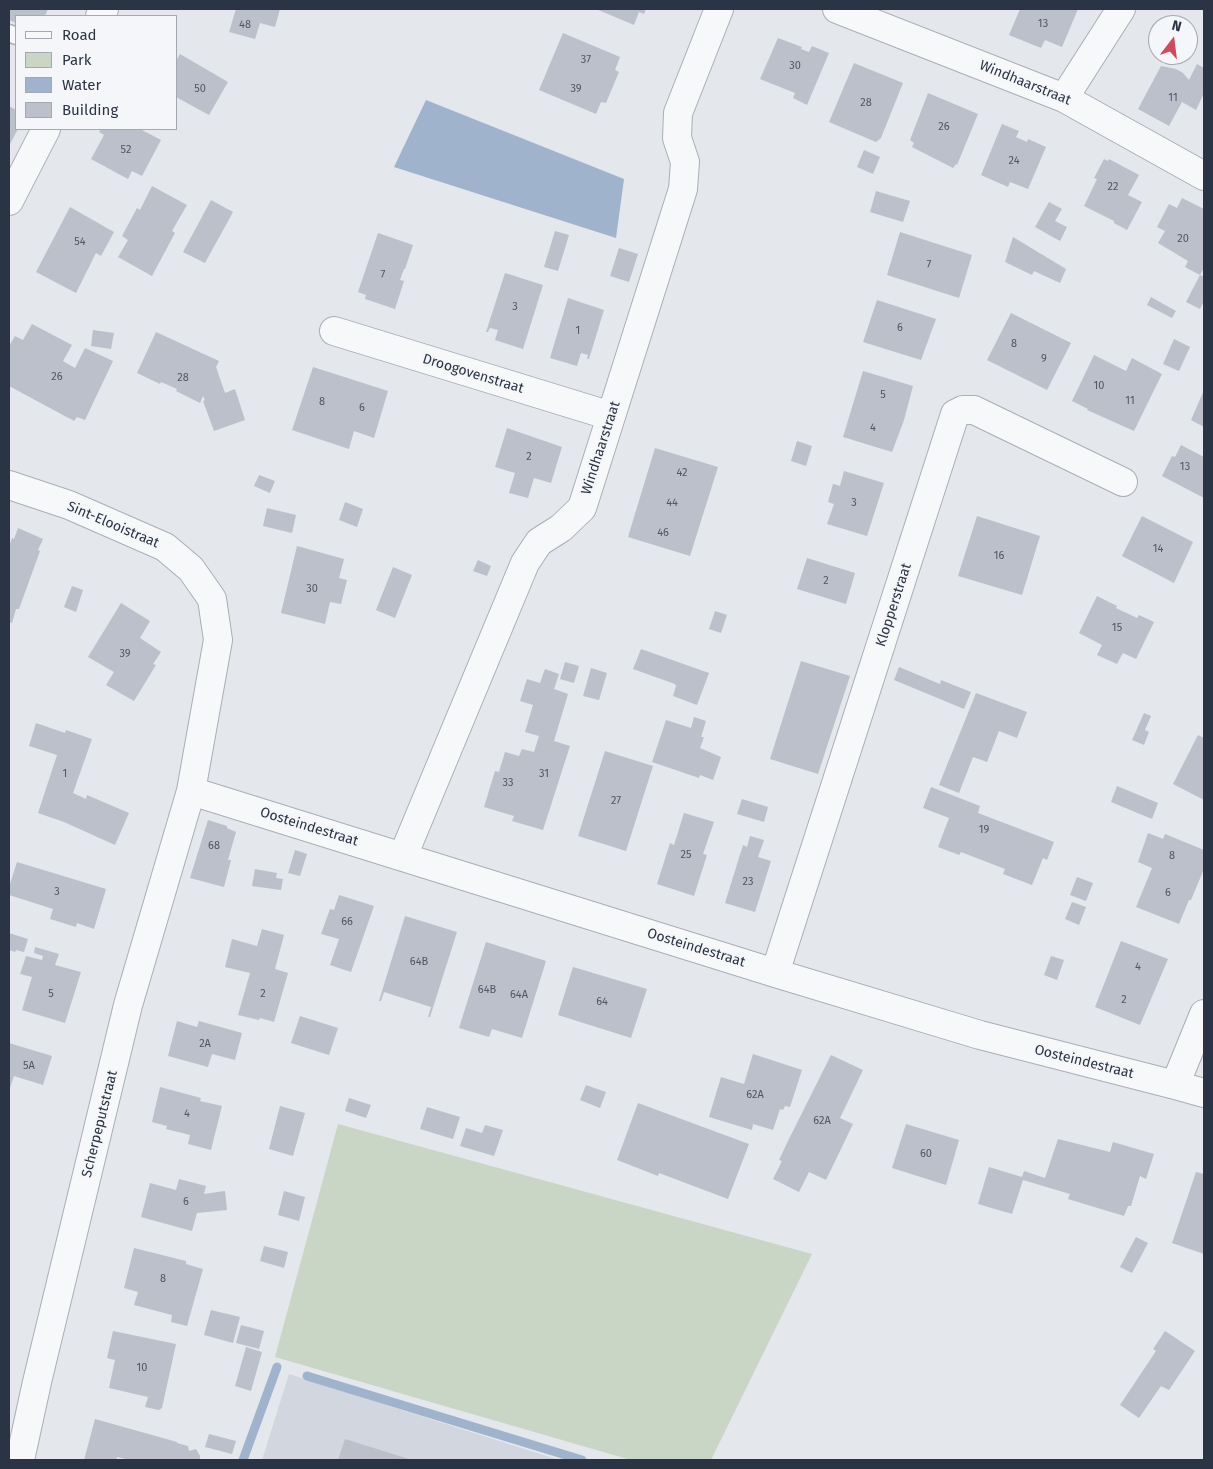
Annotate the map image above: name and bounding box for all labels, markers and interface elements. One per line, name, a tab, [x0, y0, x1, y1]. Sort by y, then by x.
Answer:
legend	[15, 15, 178, 130]
north arrow	[1148, 15, 1198, 65]
house number: 13	[1038, 17, 1048, 31]
text: N	[1170, 17, 1183, 35]
house number: 48	[239, 18, 251, 32]
text: Road	[62, 26, 97, 44]
text: Park	[62, 51, 92, 69]
house number: 37	[581, 53, 591, 67]
street label: Windhaarstraat	[977, 57, 1073, 109]
house number: 30	[789, 59, 801, 73]
text: Water	[62, 76, 101, 94]
house number: 50	[194, 82, 206, 96]
house number: 39	[570, 82, 582, 96]
house number: 11	[1168, 91, 1178, 105]
house number: 28	[860, 96, 872, 110]
text: Building	[62, 101, 118, 119]
house number: 26	[938, 120, 950, 134]
house number: 52	[121, 143, 131, 157]
house number: 24	[1009, 154, 1019, 168]
house number: 22	[1108, 180, 1118, 194]
house number: 20	[1177, 232, 1189, 246]
house number: 54	[74, 235, 86, 249]
house number: 7	[927, 258, 931, 272]
house number: 7	[381, 268, 385, 282]
house number: 3	[512, 300, 518, 314]
house number: 6	[897, 321, 903, 335]
house number: 1	[576, 324, 580, 338]
house number: 8	[1011, 337, 1017, 351]
street label: Droogovenstraat	[420, 351, 526, 397]
house number: 9	[1041, 352, 1047, 366]
house number: 26	[51, 370, 63, 384]
house number: 28	[177, 371, 189, 385]
house number: 10	[1094, 379, 1104, 393]
house number: 5	[880, 388, 886, 402]
house number: 11	[1125, 394, 1135, 408]
house number: 8	[319, 395, 325, 409]
street label: Windhaarstraat	[578, 399, 624, 497]
house number: 6	[359, 401, 365, 415]
house number: 4	[870, 421, 876, 435]
house number: 2	[526, 450, 532, 464]
house number: 13	[1180, 460, 1190, 474]
house number: 42	[676, 466, 688, 480]
house number: 44	[666, 496, 678, 510]
house number: 3	[851, 496, 857, 510]
street label: Sint-Elooistraat	[64, 498, 162, 552]
house number: 46	[657, 526, 669, 540]
house number: 14	[1153, 542, 1163, 556]
house number: 16	[994, 549, 1004, 563]
street label: Klopperstraat	[873, 561, 915, 649]
house number: 2	[823, 574, 829, 588]
house number: 30	[306, 582, 318, 596]
house number: 15	[1112, 621, 1122, 635]
house number: 39	[119, 647, 131, 661]
house number: 1	[63, 767, 67, 781]
house number: 31	[539, 767, 549, 781]
house number: 33	[503, 776, 513, 790]
house number: 27	[611, 794, 621, 808]
street label: Oosteindestraat	[258, 804, 360, 850]
house number: 19	[979, 823, 989, 837]
house number: 68	[208, 839, 220, 853]
house number: 25	[681, 848, 691, 862]
house number: 8	[1169, 849, 1175, 863]
house number: 23	[743, 875, 753, 889]
house number: 3	[54, 885, 60, 899]
house number: 6	[1165, 886, 1171, 900]
house number: 66	[341, 915, 353, 929]
street label: Oosteindestraat	[645, 925, 747, 971]
house number: 64B	[410, 955, 428, 969]
house number: 4	[1135, 960, 1141, 974]
house number: 64B	[478, 983, 496, 997]
house number: 5	[48, 987, 54, 1001]
house number: 2	[260, 987, 266, 1001]
house number: 64A	[510, 988, 528, 1002]
house number: 2	[1121, 993, 1127, 1007]
house number: 64	[596, 995, 608, 1009]
house number: 2A	[199, 1037, 211, 1051]
street label: Oosteindestraat	[1033, 1042, 1135, 1082]
house number: 5A	[23, 1059, 35, 1073]
street label: Scherpeputstraat	[79, 1069, 121, 1179]
house number: 62A	[746, 1088, 764, 1102]
house number: 4	[184, 1107, 190, 1121]
house number: 62A	[813, 1114, 831, 1128]
house number: 60	[920, 1147, 932, 1161]
house number: 6	[183, 1195, 189, 1209]
house number: 8	[160, 1272, 166, 1286]
house number: 10	[137, 1361, 147, 1375]

